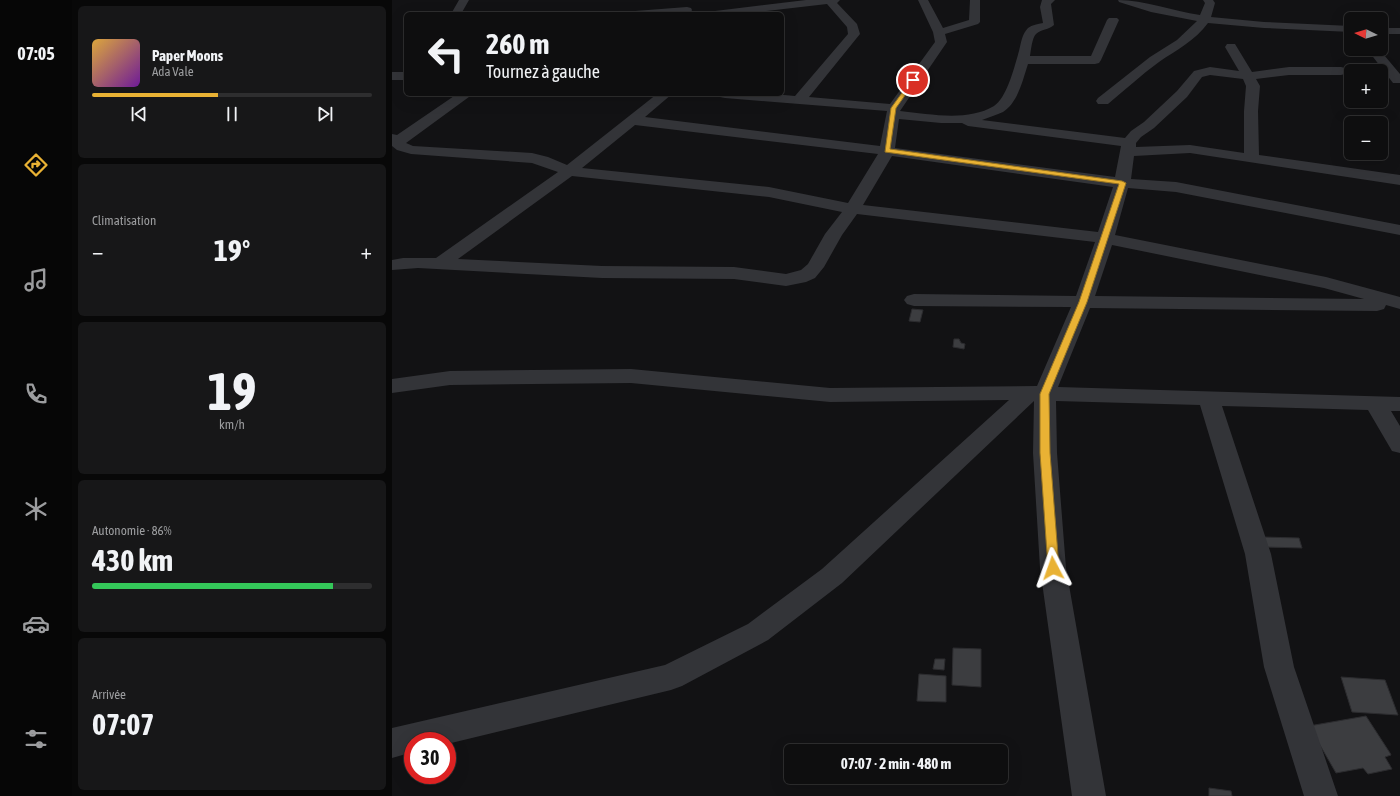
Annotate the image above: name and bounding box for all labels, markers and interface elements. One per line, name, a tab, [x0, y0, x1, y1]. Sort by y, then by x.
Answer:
north arrow	[1344, 12, 1388, 56]
map controls	[1344, 12, 1388, 160]
icon: left	[420, 28, 472, 80]
text: 260 m	[486, 28, 549, 60]
text: 07:05	[17, 43, 55, 64]
text: Paper Moons	[152, 47, 223, 64]
text: Tournez à gauche	[486, 61, 600, 82]
pin	[896, 63, 930, 97]
text: Ada Vale	[152, 64, 194, 79]
button: +	[1344, 64, 1388, 108]
icon: arrive	[902, 69, 924, 91]
icon: previous	[128, 103, 150, 125]
icon: pause	[221, 103, 243, 125]
icon: next	[314, 103, 336, 125]
button: −	[1344, 116, 1388, 160]
icon: directions	[22, 151, 50, 179]
text: Climatisation	[92, 213, 156, 228]
text: 19°	[214, 233, 250, 267]
text: −	[92, 238, 103, 264]
text: +	[361, 238, 372, 264]
icon: music	[22, 266, 50, 294]
text: 19	[208, 361, 256, 421]
icon: phone	[22, 380, 50, 408]
text: km/h	[219, 417, 245, 432]
icon: climate	[22, 495, 50, 523]
text: Autonomie · 86%	[92, 523, 172, 538]
text: 430 km	[92, 543, 173, 577]
position arrow	[1032, 547, 1074, 589]
icon: car	[22, 610, 50, 638]
text: Arrivée	[92, 687, 126, 702]
text: 07:07	[92, 707, 154, 741]
icon: filters	[22, 725, 50, 753]
speed limit sign: 30	[404, 732, 456, 784]
text: 07:07 · 2 min · 480 m	[841, 755, 951, 772]

